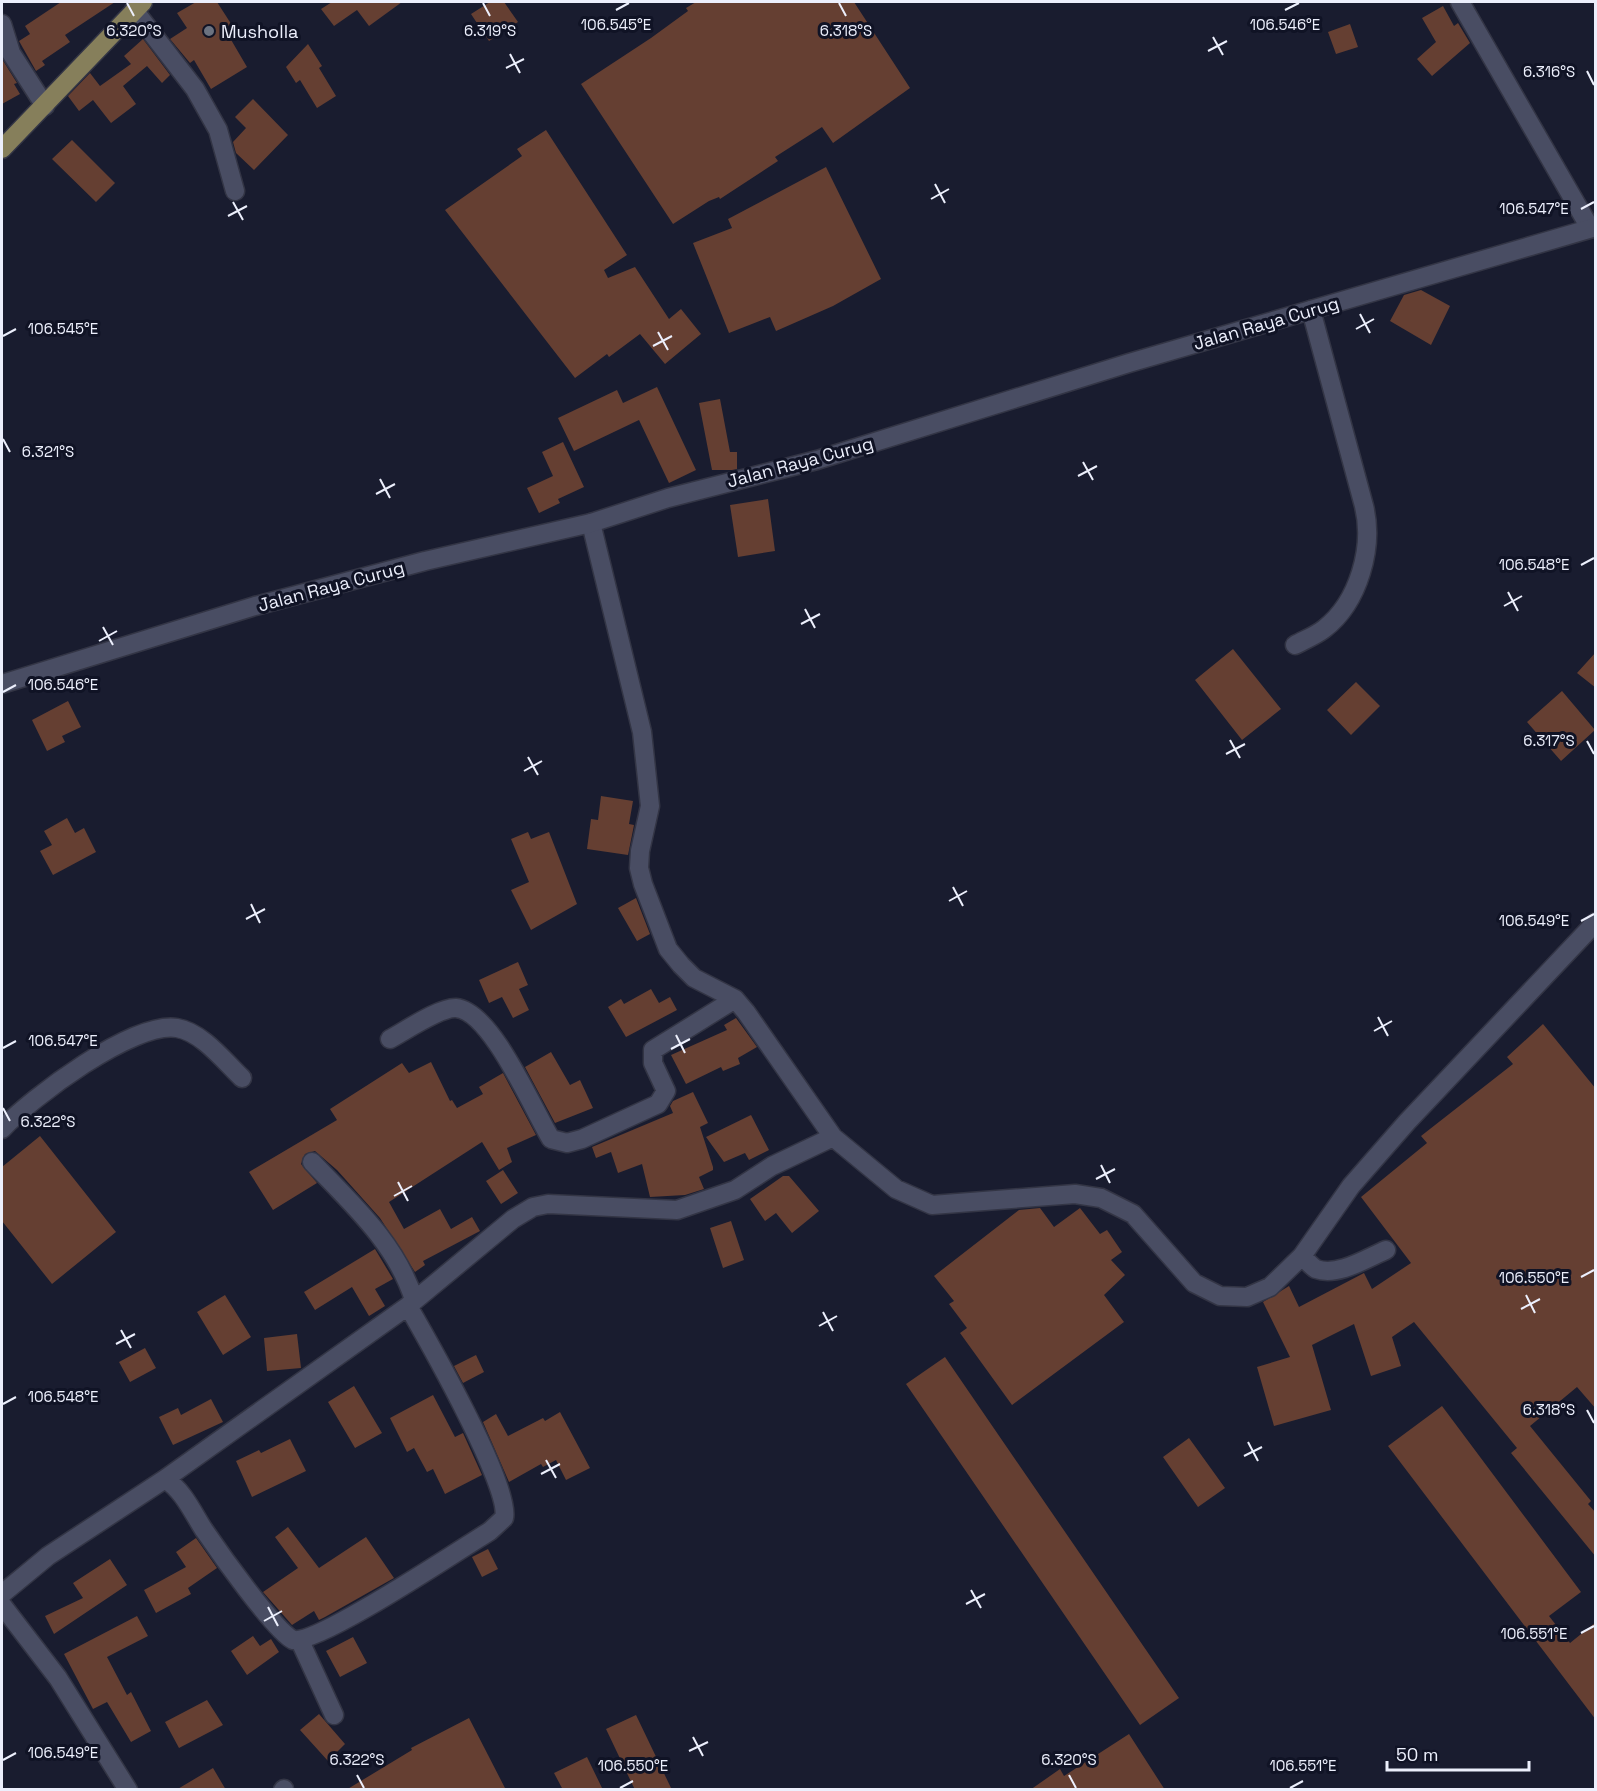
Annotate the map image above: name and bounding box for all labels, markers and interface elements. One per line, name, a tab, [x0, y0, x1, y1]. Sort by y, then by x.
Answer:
text: 106.545°E	[581, 15, 651, 34]
text: 106.546°E	[1250, 15, 1320, 34]
place label: Musholla	[221, 20, 298, 43]
text: 6.320°S	[106, 21, 162, 40]
text: 6.319°S	[464, 21, 516, 40]
text: 6.318°S	[820, 21, 872, 40]
marker: Musholla	[202, 24, 216, 38]
text: 6.316°S	[1523, 62, 1575, 81]
text: 106.547°E	[1499, 199, 1569, 218]
street label: Jalan Raya Curug	[1191, 291, 1341, 355]
text: 106.545°E	[28, 319, 98, 338]
street label: Jalan Raya Curug	[724, 431, 876, 493]
text: 6.321°S	[22, 442, 74, 461]
street label: Jalan Raya Curug	[255, 555, 407, 617]
text: 106.548°E	[1499, 555, 1569, 574]
text: 106.546°E	[28, 675, 98, 694]
text: 6.317°S	[1523, 731, 1575, 750]
text: 106.549°E	[1499, 911, 1569, 930]
text: 106.547°E	[28, 1031, 98, 1050]
text: 6.322°S	[20, 1112, 76, 1131]
text: 106.550°E	[1499, 1268, 1569, 1287]
text: 106.548°E	[28, 1387, 98, 1406]
text: 6.318°S	[1523, 1400, 1575, 1419]
text: 106.551°E	[1500, 1624, 1568, 1643]
scale bar	[1387, 1734, 1530, 1772]
text: 106.549°E	[28, 1743, 98, 1762]
text: 50 m	[1396, 1743, 1438, 1766]
text: 6.322°S	[329, 1750, 385, 1769]
text: 6.320°S	[1041, 1750, 1097, 1769]
text: 106.550°E	[598, 1756, 668, 1775]
text: 106.551°E	[1269, 1756, 1337, 1775]

